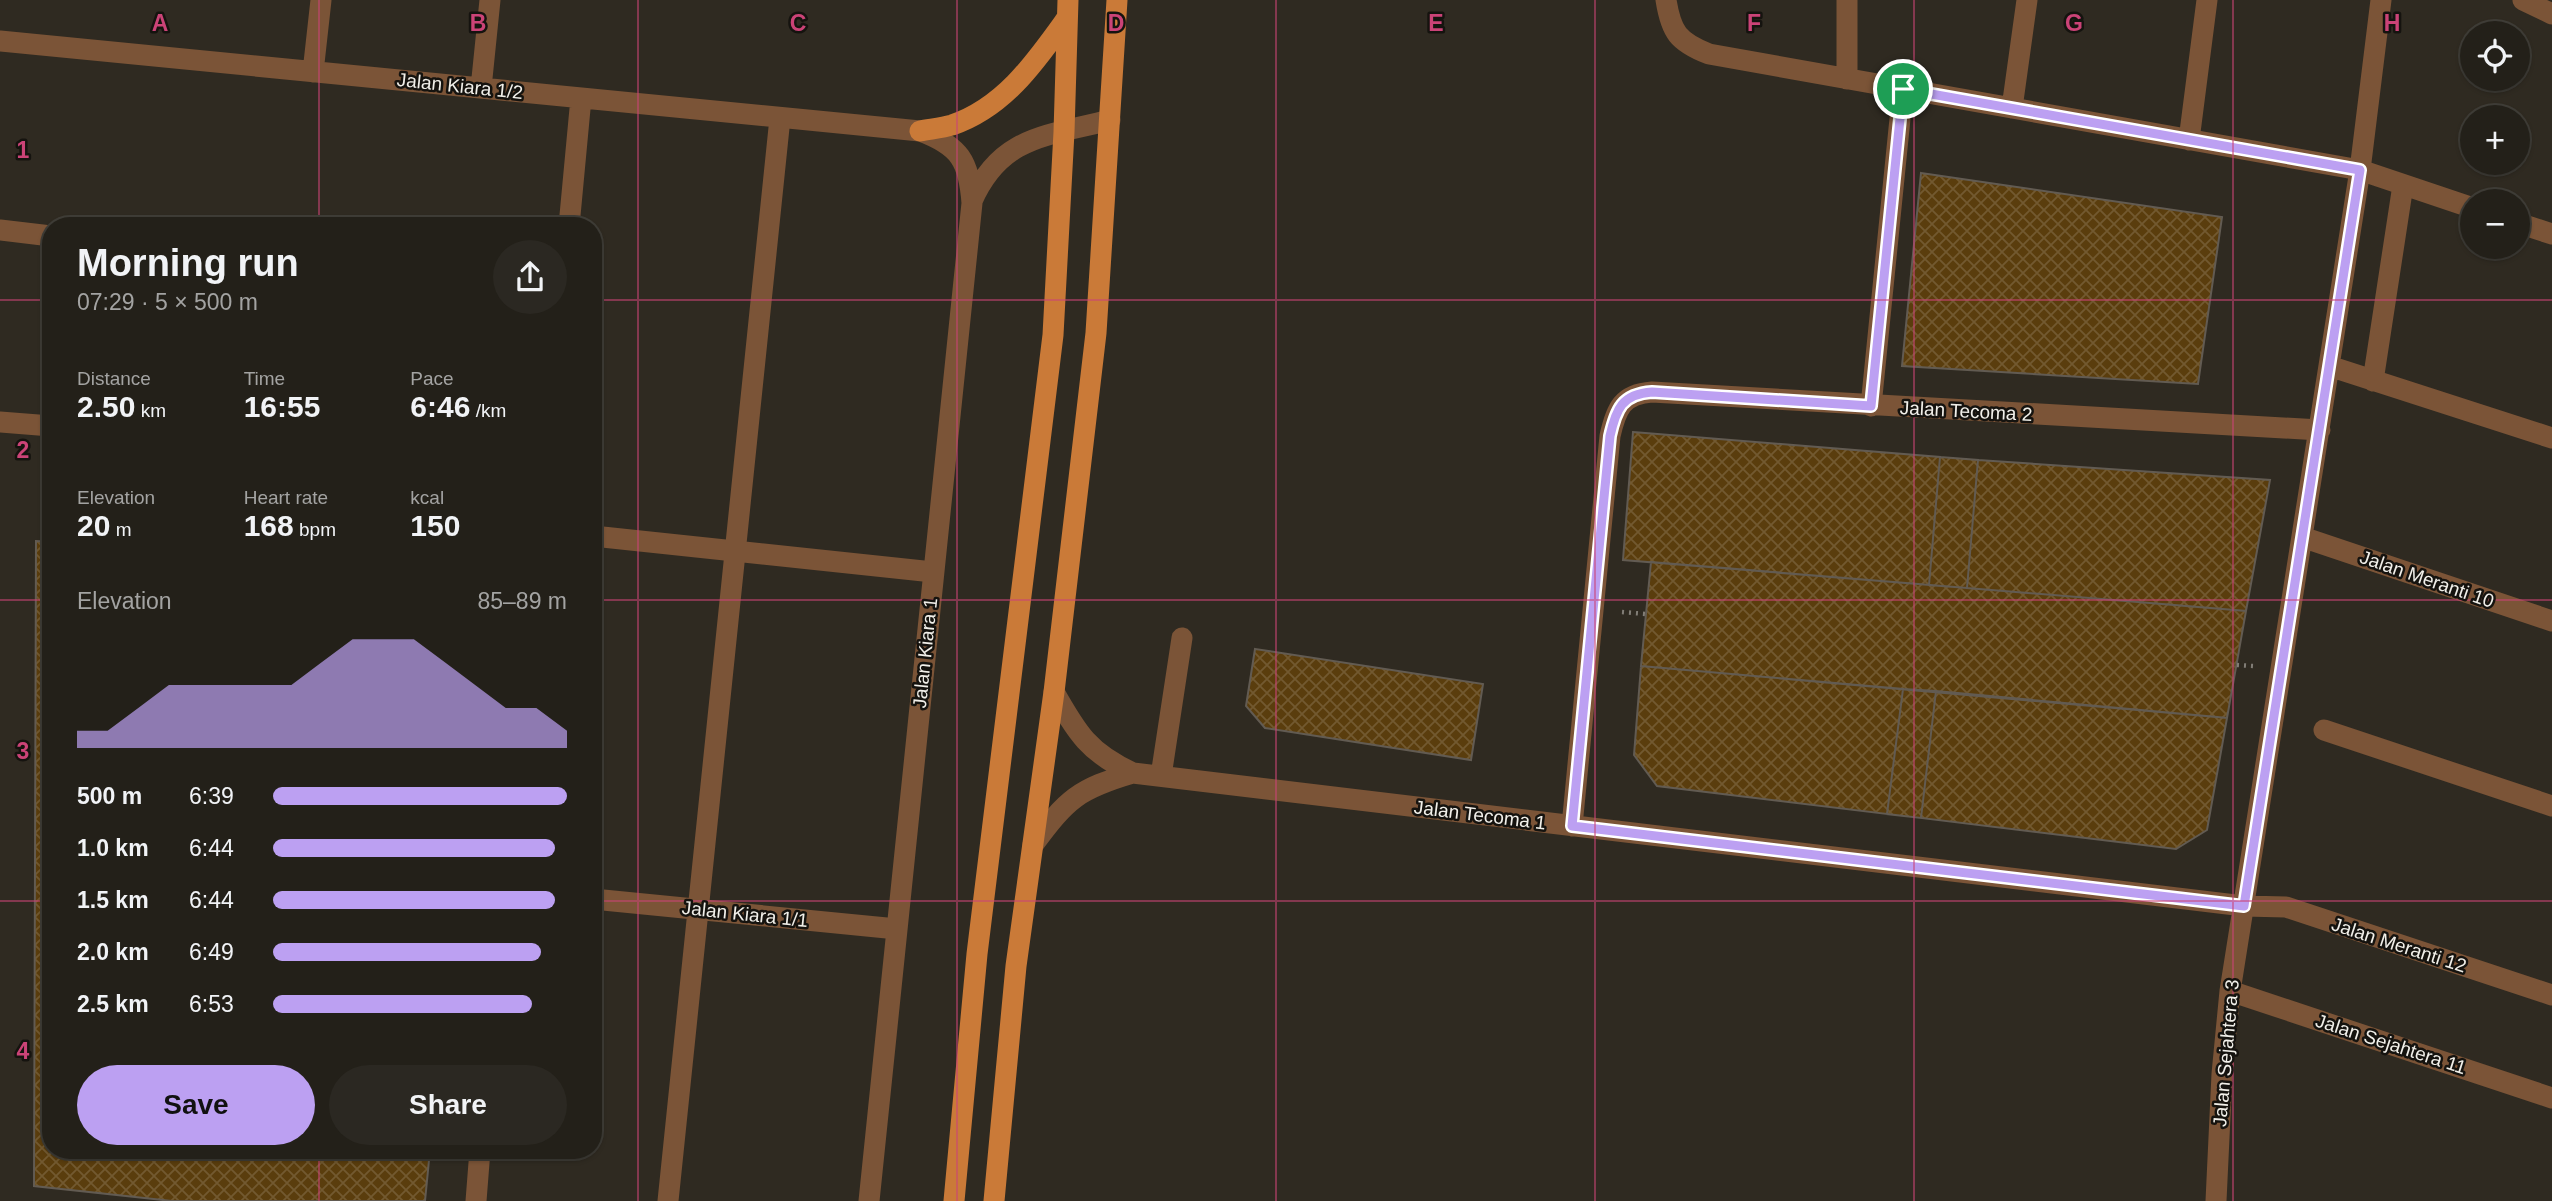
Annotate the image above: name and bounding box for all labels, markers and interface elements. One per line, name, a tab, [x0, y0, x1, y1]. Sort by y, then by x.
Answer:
text: A	[152, 10, 168, 36]
text: B	[470, 10, 486, 36]
text: C	[790, 10, 806, 36]
text: D	[1108, 10, 1124, 36]
text: E	[1428, 10, 1444, 36]
text: F	[1747, 10, 1761, 36]
text: G	[2065, 10, 2083, 36]
text: H	[2384, 10, 2400, 36]
map controls	[2460, 21, 2530, 259]
button: locate	[2460, 21, 2530, 91]
pin	[1873, 59, 1933, 119]
street label: Jalan Kiara 1/2	[396, 69, 524, 103]
icon: arrive	[1884, 70, 1922, 108]
button: +	[2460, 105, 2530, 175]
text: 1	[17, 137, 30, 163]
button: −	[2460, 189, 2530, 259]
button: share	[493, 240, 567, 314]
text: Morning run	[77, 242, 299, 284]
text: 07:29 · 5 × 500 m	[77, 289, 258, 315]
text: Distance	[77, 368, 151, 389]
text: Time	[244, 368, 285, 389]
text: Pace	[410, 368, 454, 389]
text: 2.50	[77, 390, 135, 423]
text: 16:55	[244, 390, 320, 423]
text: 6:46	[410, 390, 470, 423]
street label: Jalan Tecoma 2	[1899, 397, 2033, 425]
text: km	[135, 400, 166, 421]
text: /km	[470, 400, 506, 421]
text: 2	[17, 437, 29, 463]
text: Elevation	[77, 487, 155, 508]
text: Heart rate	[244, 487, 328, 508]
text: kcal	[410, 487, 444, 508]
text: 20	[77, 509, 110, 542]
text: 168	[244, 509, 294, 542]
text: 150	[410, 509, 460, 542]
text: m	[110, 519, 131, 540]
text: bpm	[294, 519, 336, 540]
street label: Jalan Meranti 10	[2357, 546, 2497, 612]
text: Elevation	[77, 588, 172, 614]
text: 85–89 m	[477, 588, 567, 614]
street label: Jalan Kiara 1	[909, 597, 941, 709]
text: 3	[17, 738, 29, 764]
text: 500 m	[77, 783, 142, 809]
text: 6:39	[189, 783, 234, 809]
street label: Jalan Tecoma 1	[1413, 796, 1547, 834]
text: 1.0 km	[77, 835, 149, 861]
text: 6:44	[189, 835, 234, 861]
text: 1.5 km	[77, 887, 149, 913]
text: 6:44	[189, 887, 234, 913]
street label: Jalan Kiara 1/1	[681, 897, 809, 931]
street label: Jalan Meranti 12	[2329, 913, 2469, 977]
text: 2.0 km	[77, 939, 149, 965]
text: 6:49	[189, 939, 234, 965]
street label: Jalan Sejahtera 3	[2209, 978, 2243, 1128]
text: 2.5 km	[77, 991, 149, 1017]
text: 6:53	[189, 991, 234, 1017]
street label: Jalan Sejahtera 11	[2313, 1010, 2469, 1078]
text: 4	[17, 1038, 30, 1064]
button: Save	[77, 1065, 315, 1145]
button: Share	[329, 1065, 567, 1145]

